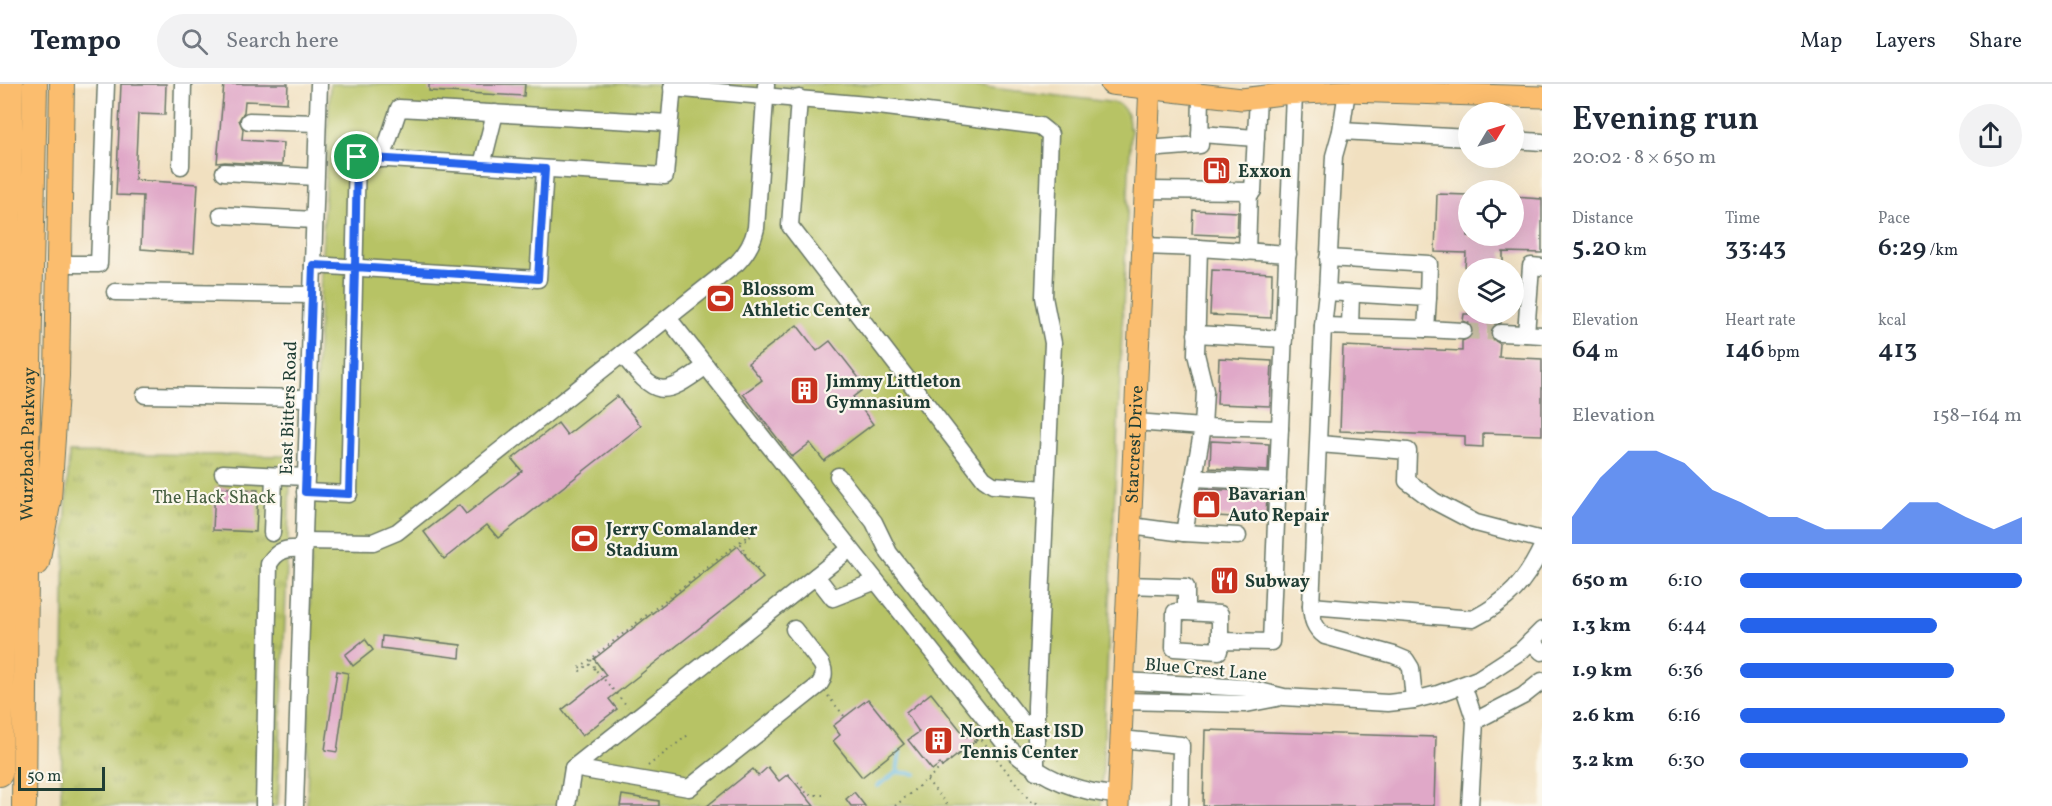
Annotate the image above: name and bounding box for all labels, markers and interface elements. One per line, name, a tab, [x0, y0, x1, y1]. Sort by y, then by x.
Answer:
search box	[157, 14, 577, 68]
text: Tempo	[30, 22, 121, 61]
icon: search	[178, 25, 211, 58]
text: Search here	[226, 26, 339, 57]
text: Map	[1800, 27, 1842, 56]
text: Layers	[1875, 27, 1936, 56]
text: Share	[1969, 27, 2022, 56]
text: Evening run	[1572, 98, 1759, 144]
north arrow	[1458, 102, 1524, 168]
map controls	[1458, 102, 1524, 324]
button: share	[1959, 104, 2022, 167]
pin	[331, 131, 382, 182]
icon: arrive	[340, 140, 373, 173]
text: 20:02 · 8 × 650 m	[1572, 144, 1716, 172]
fuel station icon: Exxon	[1201, 155, 1233, 187]
place label: Exxon	[1238, 160, 1291, 185]
button: locate	[1458, 180, 1524, 246]
text: Distance	[1572, 208, 1633, 230]
text: Time	[1725, 208, 1760, 230]
text: Pace	[1878, 208, 1910, 230]
text: 5.20	[1572, 230, 1621, 266]
text: 33:43	[1725, 230, 1786, 266]
text: 6:29	[1878, 230, 1926, 266]
text: km	[1621, 240, 1647, 262]
text: /km	[1926, 240, 1958, 262]
button: layers	[1458, 258, 1524, 324]
place label: Blossom Athletic Center	[742, 278, 870, 324]
sports icon: Blossom Athletic Center	[705, 283, 737, 315]
text: Elevation	[1572, 310, 1639, 332]
text: Heart rate	[1725, 310, 1796, 332]
text: kcal	[1878, 310, 1906, 332]
text: 64	[1572, 332, 1601, 368]
text: 146	[1725, 332, 1765, 368]
text: 413	[1878, 332, 1917, 368]
street label: East Bitters Road	[275, 340, 304, 476]
text: m	[1601, 342, 1618, 364]
text: bpm	[1765, 342, 1800, 364]
street label: Wurzbach Parkway	[15, 367, 43, 521]
place label: Jimmy Littleton Gymnasium	[825, 370, 961, 416]
building icon: Jimmy Littleton Gymnasium	[789, 375, 821, 407]
street label: Starcrest Drive	[1120, 385, 1151, 504]
text: Elevation	[1572, 402, 1655, 430]
text: 158–164 m	[1932, 402, 2022, 430]
place label: Bavarian Auto Repair	[1228, 483, 1330, 529]
park label: The Hack Shack	[152, 486, 276, 511]
shop icon: Bavarian Auto Repair	[1191, 488, 1223, 520]
place label: Jerry Comalander Stadium	[605, 518, 758, 564]
sports icon: Jerry Comalander Stadium	[569, 523, 601, 555]
restaurant icon: Subway	[1208, 565, 1240, 597]
text: 650 m	[1572, 567, 1628, 595]
text: 6:10	[1668, 567, 1703, 595]
place label: Subway	[1245, 570, 1310, 595]
text: 1.3 km	[1572, 612, 1631, 640]
text: 6:44	[1668, 612, 1707, 640]
street label: Blue Crest Lane	[1144, 653, 1268, 688]
text: 1.9 km	[1572, 657, 1632, 685]
text: 6:36	[1668, 657, 1703, 685]
text: 2.6 km	[1572, 702, 1635, 730]
text: 6:16	[1668, 702, 1701, 730]
place label: North East ISD Tennis Center	[960, 720, 1084, 766]
building icon: North East ISD Tennis Center	[923, 725, 955, 757]
text: 3.2 km	[1572, 747, 1634, 775]
text: 6:30	[1668, 747, 1705, 775]
scale bar	[18, 764, 105, 792]
text: 50 m	[27, 766, 61, 788]

